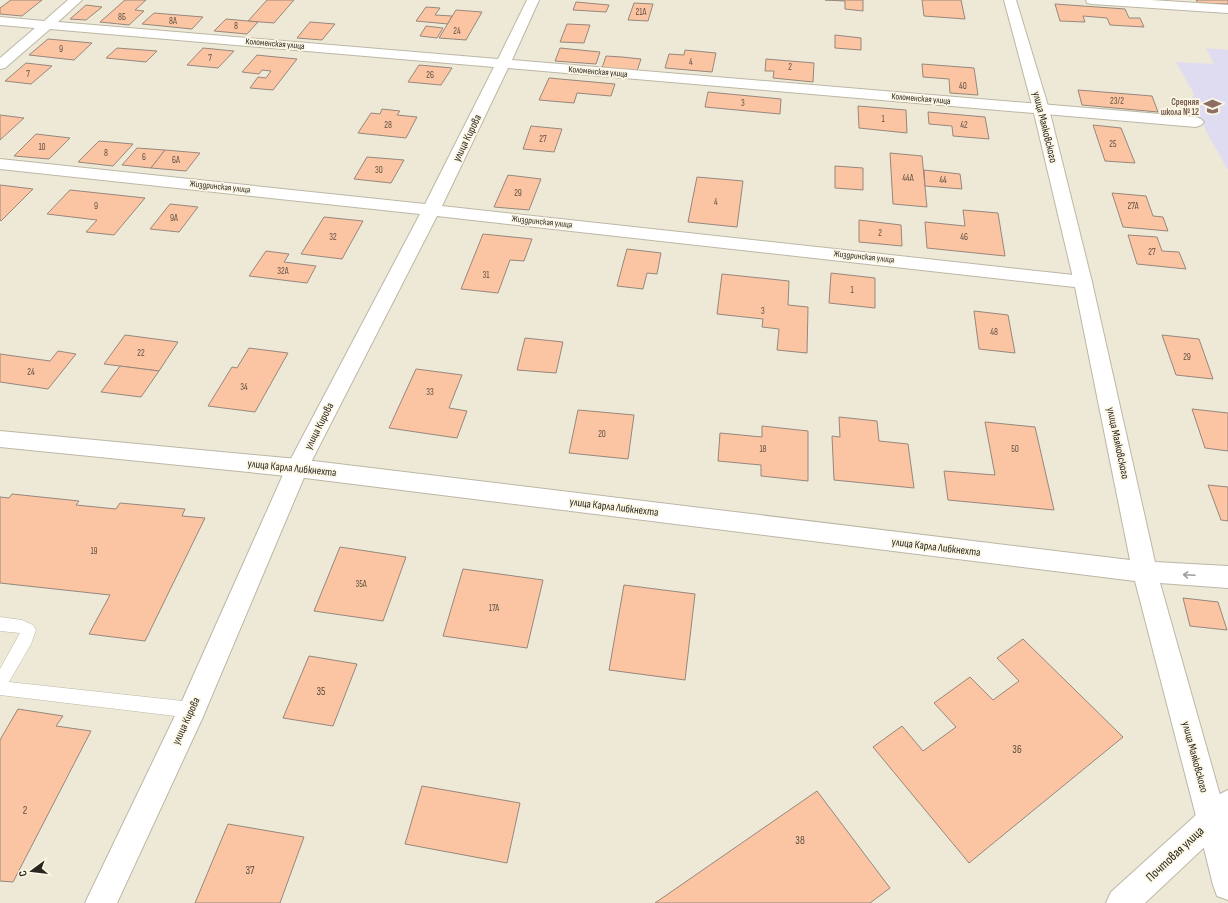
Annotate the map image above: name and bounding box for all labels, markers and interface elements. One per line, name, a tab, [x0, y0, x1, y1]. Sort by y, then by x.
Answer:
house number: 21А	[636, 7, 647, 18]
house number: 8Б	[118, 12, 126, 23]
house number: 8А	[169, 16, 177, 27]
house number: 8	[234, 21, 238, 32]
house number: 24	[453, 26, 461, 37]
street label: Коломенская улица	[245, 36, 305, 52]
house number: 9	[59, 44, 63, 55]
house number: 7	[208, 53, 212, 64]
house number: 4	[689, 57, 693, 68]
house number: 2	[788, 62, 792, 73]
street label: Коломенская улица	[568, 64, 628, 80]
house number: 7	[26, 69, 30, 80]
house number: 26	[426, 70, 434, 81]
house number: 40	[959, 81, 967, 92]
street label: улица Маяковского	[1030, 90, 1060, 164]
street label: Коломенская улица	[891, 91, 951, 107]
house number: 23/2	[1110, 96, 1124, 107]
place label: Средняя школа № 12	[1161, 97, 1199, 118]
school or university icon: Средняя школа № 12	[1202, 97, 1222, 117]
house number: 3	[741, 98, 745, 109]
street label: улица Кирова	[450, 112, 484, 164]
house number: 1	[881, 114, 885, 125]
house number: 28	[384, 120, 392, 131]
house number: 42	[960, 120, 968, 131]
house number: 27	[539, 134, 547, 145]
house number: 25	[1109, 139, 1117, 150]
house number: 10	[38, 142, 46, 153]
house number: 8	[104, 148, 108, 159]
house number: 6	[142, 152, 146, 163]
house number: 6А	[172, 155, 180, 166]
house number: 30	[375, 165, 383, 176]
house number: 44А	[902, 173, 914, 184]
house number: 44	[939, 175, 947, 186]
street label: Жиздринская улица	[189, 178, 251, 196]
house number: 29	[514, 188, 522, 199]
house number: 4	[714, 197, 718, 208]
house number: 9	[94, 201, 98, 212]
house number: 27А	[1127, 201, 1139, 212]
house number: 9А	[170, 213, 178, 224]
street label: Жиздринская улица	[511, 213, 573, 231]
house number: 2	[878, 228, 882, 239]
house number: 32	[329, 232, 337, 243]
house number: 46	[960, 232, 968, 243]
house number: 27	[1148, 247, 1156, 258]
street label: Жиздринская улица	[833, 248, 895, 266]
house number: 32А	[277, 266, 289, 277]
house number: 31	[483, 270, 490, 281]
house number: 1	[850, 285, 854, 296]
house number: 3	[761, 306, 765, 317]
house number: 48	[990, 327, 998, 338]
house number: 22	[137, 348, 145, 359]
house number: 29	[1183, 352, 1191, 363]
house number: 24	[27, 367, 35, 378]
house number: 34	[240, 382, 248, 393]
house number: 33	[426, 387, 434, 398]
street label: улица Кирова	[302, 400, 336, 452]
street label: улица Маяковского	[1104, 406, 1132, 481]
house number: 20	[598, 429, 606, 440]
house number: 18	[759, 444, 767, 455]
house number: 50	[1011, 444, 1019, 455]
street label: улица Карла Либкнехта	[247, 457, 337, 479]
street label: улица Карла Либкнехта	[569, 495, 659, 519]
street label: улица Карла Либкнехта	[891, 535, 981, 559]
house number: 19	[90, 546, 98, 557]
one-way arrow	[1183, 571, 1196, 578]
house number: 35А	[355, 579, 367, 590]
house number: 17А	[489, 603, 499, 614]
house number: 35	[316, 685, 326, 698]
street label: улица Кирова	[169, 695, 203, 747]
street label: улица Маяковского	[1179, 720, 1211, 794]
house number: 36	[1012, 743, 1022, 756]
house number: 2	[23, 804, 28, 817]
street label: Почтовая улица	[1143, 823, 1207, 885]
house number: 38	[795, 834, 805, 847]
north arrow	[12, 851, 52, 891]
house number: 37	[245, 864, 255, 877]
text: С	[16, 869, 30, 878]

